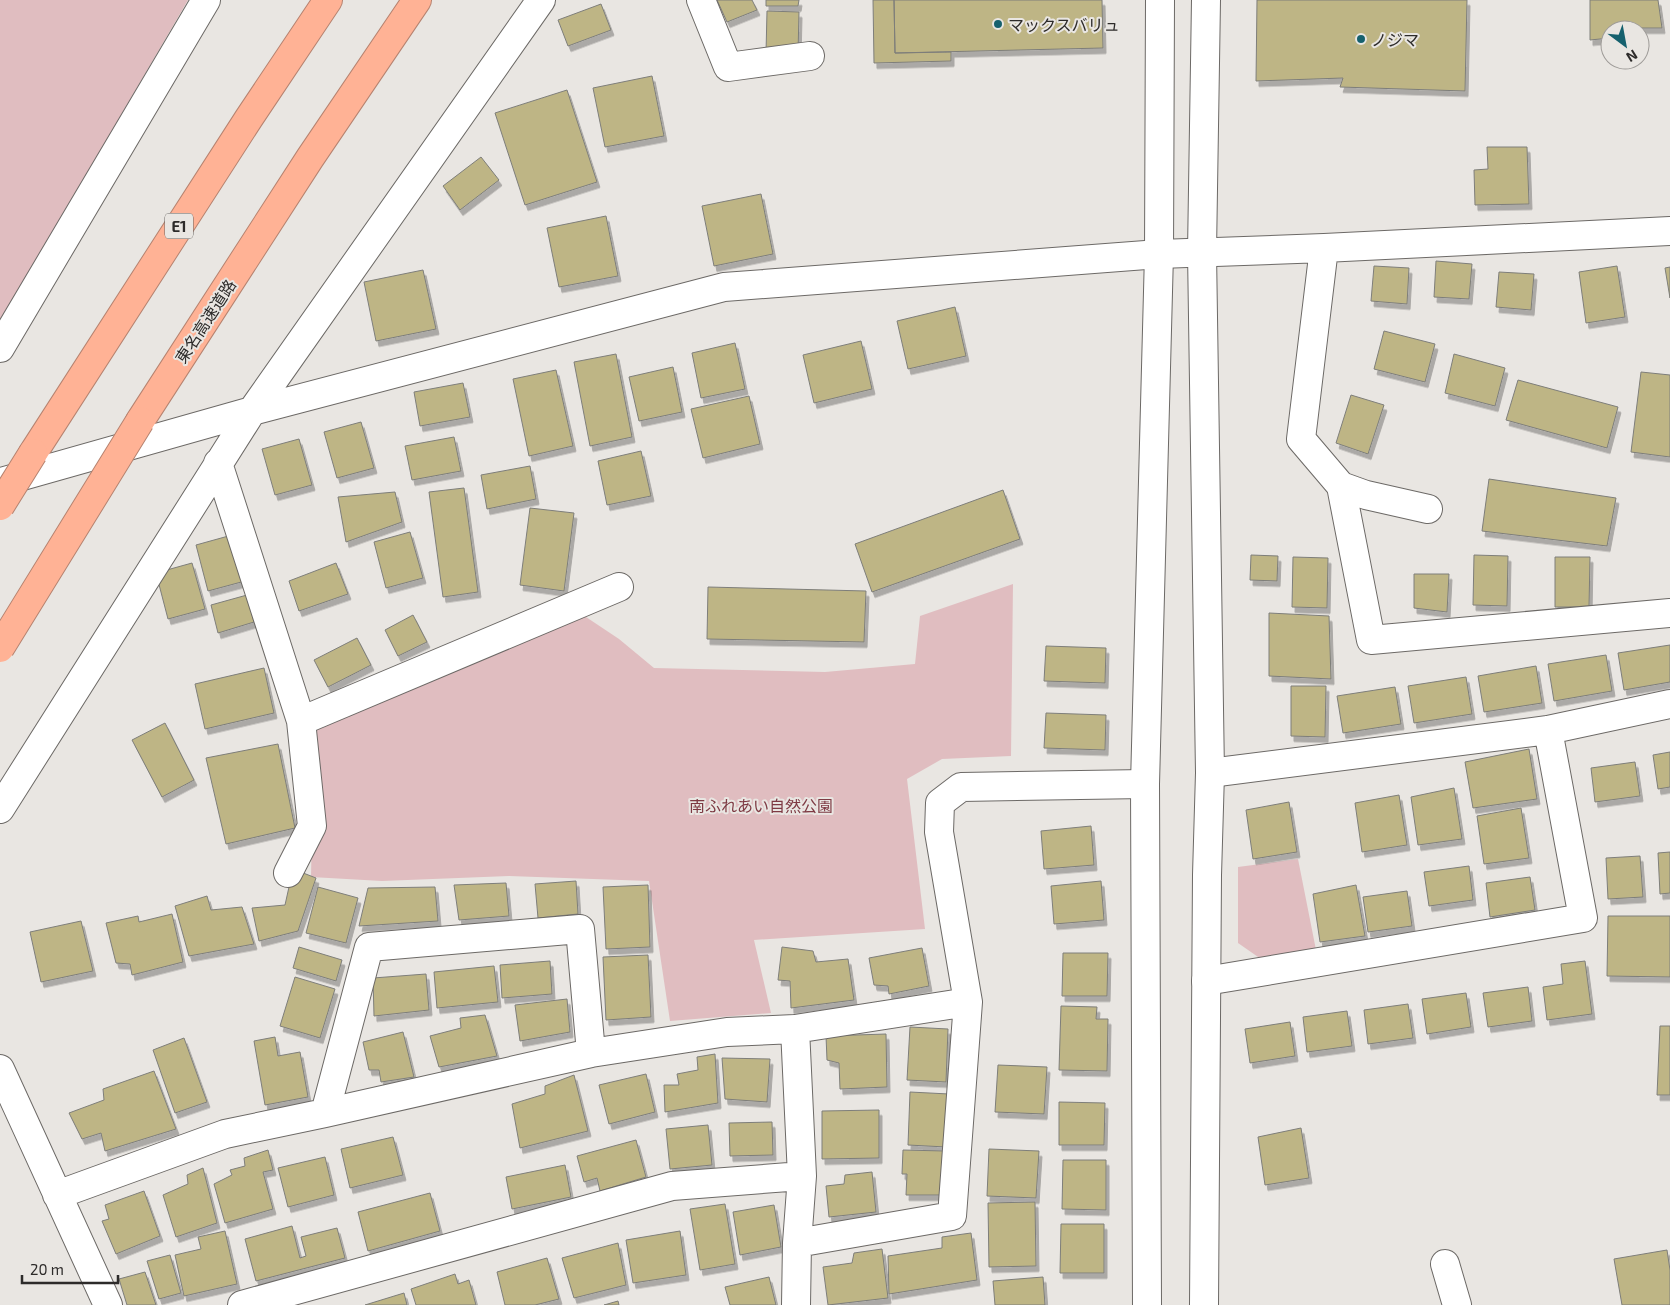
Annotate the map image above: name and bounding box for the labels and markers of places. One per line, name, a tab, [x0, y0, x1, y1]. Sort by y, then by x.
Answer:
place label: マックスバリュ	[1008, 15, 1120, 34]
marker: マックスバリュ	[992, 18, 1004, 30]
place label: ノジマ	[1371, 30, 1419, 49]
marker: ノジマ	[1355, 33, 1367, 45]

